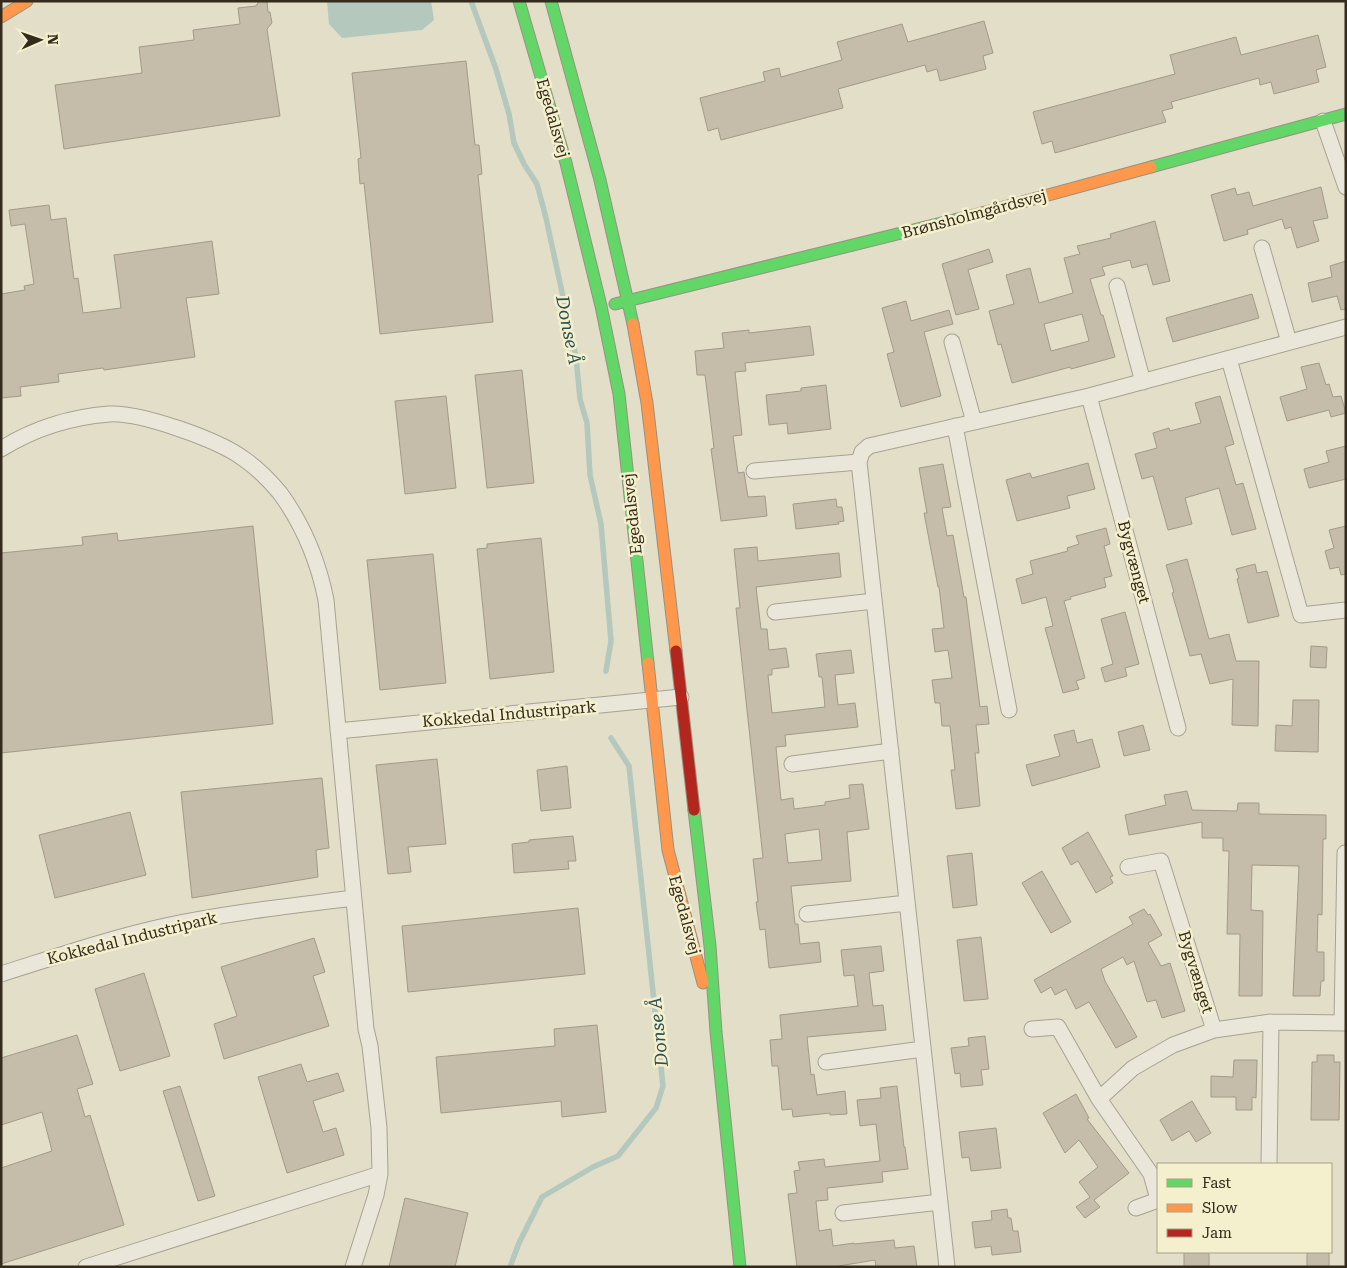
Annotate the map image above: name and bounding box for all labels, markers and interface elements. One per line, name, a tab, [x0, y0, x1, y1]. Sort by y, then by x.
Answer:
north arrow	[15, 15, 65, 65]
text: N	[45, 34, 61, 45]
street label: Egedalsvej	[533, 76, 573, 160]
street label: Brønsholmgårdsvej	[900, 186, 1048, 242]
water label: Donse Å	[552, 293, 586, 366]
street label: Egedalsvej	[618, 472, 646, 556]
street label: Bygvænget	[1114, 518, 1154, 606]
street label: Kokkedal Industripark	[421, 697, 597, 731]
street label: Egedalsvej	[665, 873, 705, 957]
street label: Kokkedal Industripark	[45, 908, 219, 968]
street label: Bygvænget	[1174, 928, 1218, 1016]
water label: Donse Å	[644, 996, 672, 1069]
legend	[1157, 1163, 1332, 1253]
text: Fast	[1202, 1174, 1232, 1192]
text: Slow	[1202, 1199, 1238, 1217]
text: Jam	[1202, 1224, 1232, 1242]

